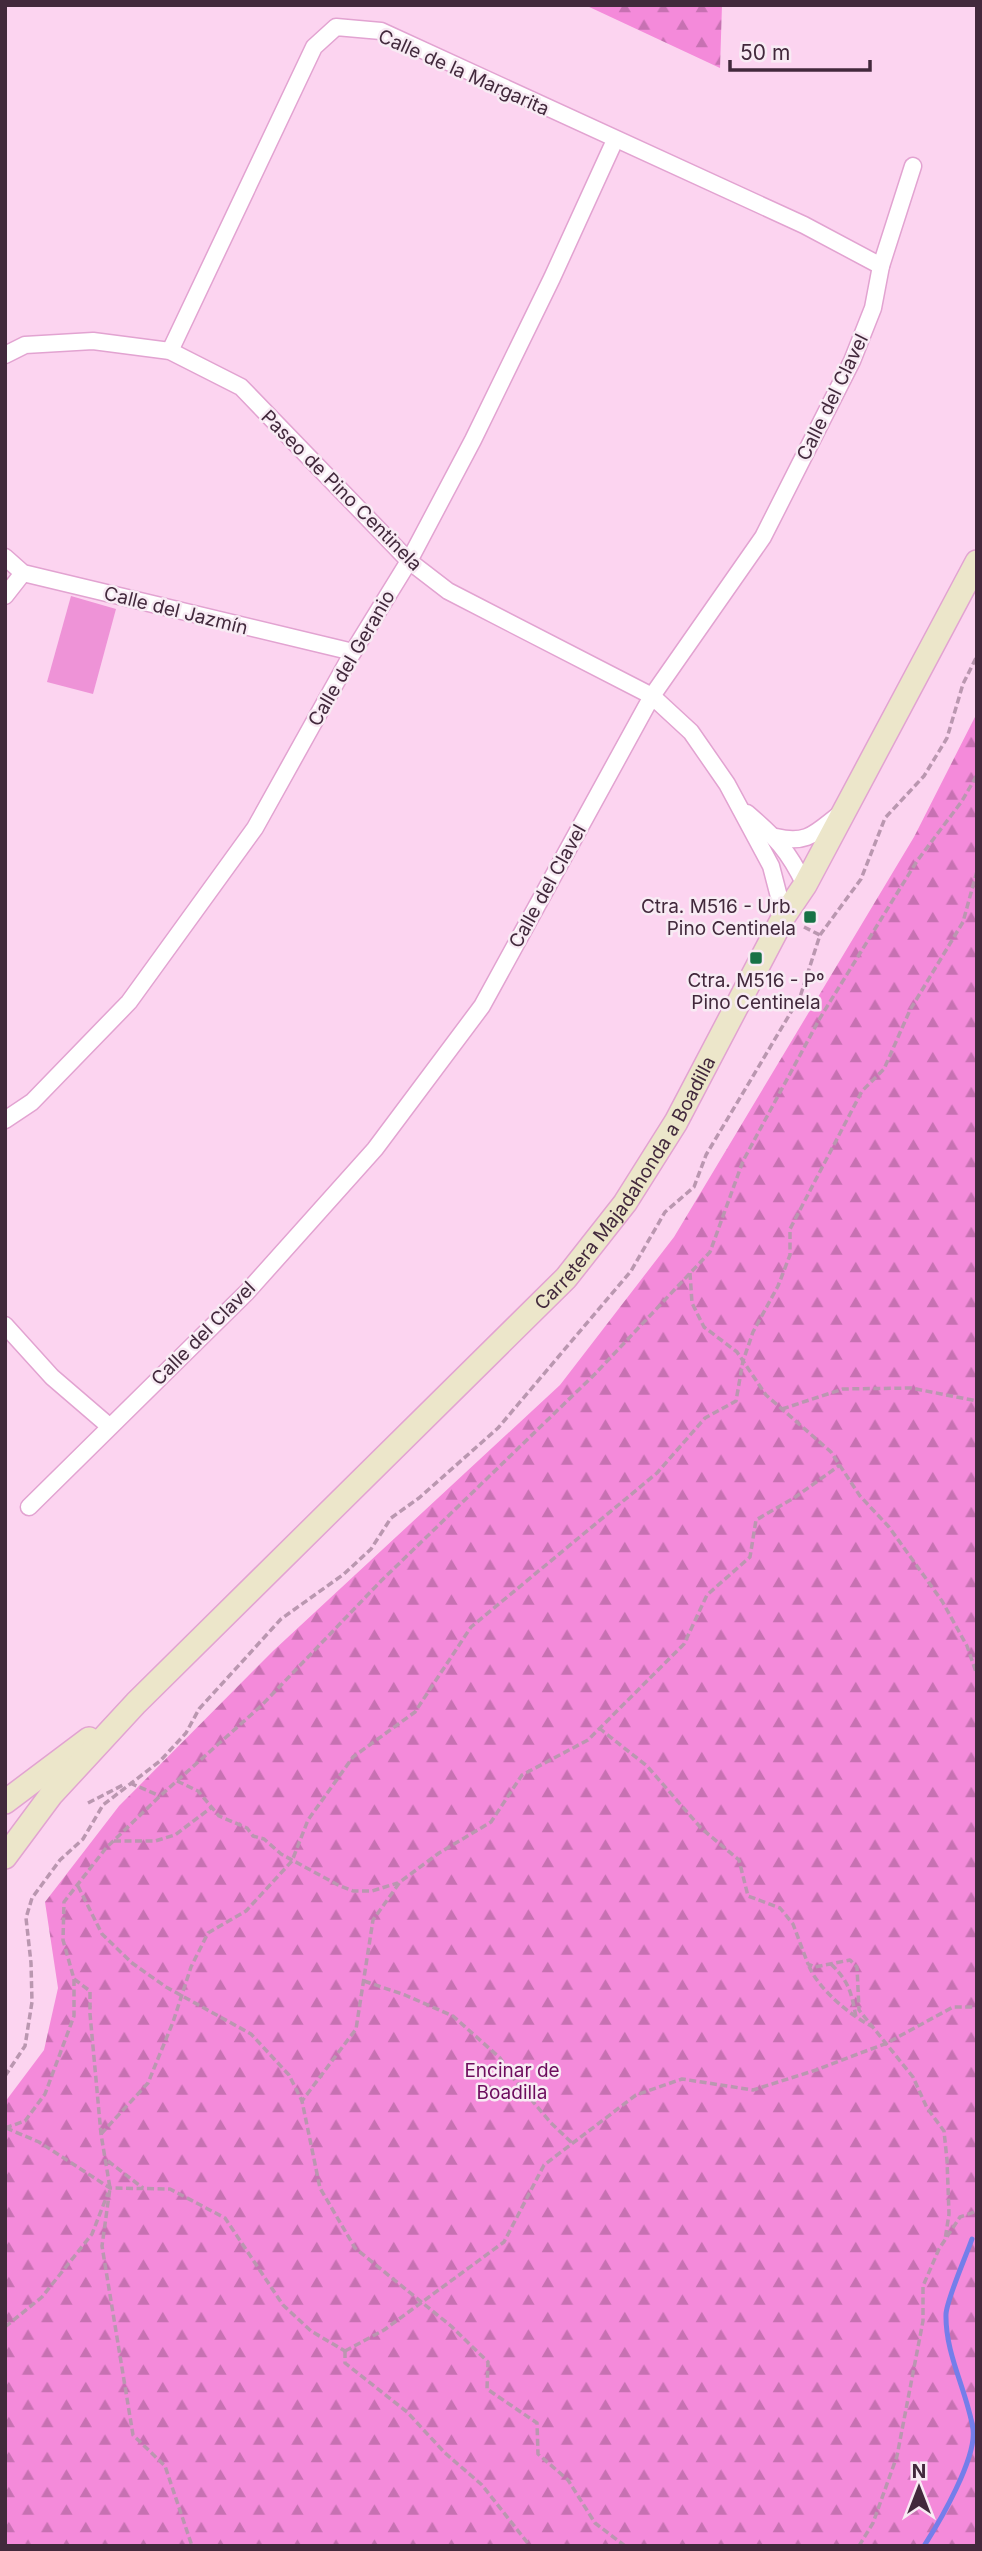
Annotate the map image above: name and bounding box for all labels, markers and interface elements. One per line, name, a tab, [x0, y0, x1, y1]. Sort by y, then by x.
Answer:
street label: Calle de la Margarita	[375, 24, 553, 121]
scale bar	[730, 28, 870, 72]
text: 50 m	[740, 40, 790, 65]
street label: Calle del Clavel	[792, 330, 873, 464]
street label: Paseo de Pino Centinela	[256, 405, 427, 576]
street label: Calle del Jazmín	[102, 582, 250, 639]
street label: Calle del Geranio	[303, 586, 400, 730]
street label: Calle del Clavel	[504, 820, 591, 952]
place label: Ctra. M516 - Urb. Pino Centinela	[641, 895, 796, 940]
marker: Ctra. M516 - Urb. Pino Centinela	[802, 909, 818, 925]
marker: Ctra. M516 - Pº Pino Centinela	[748, 950, 764, 966]
place label: Ctra. M516 - Pº Pino Centinela	[687, 969, 825, 1014]
street label: Carretera Majadahonda a Boadilla	[530, 1052, 720, 1315]
street label: Calle del Clavel	[147, 1277, 260, 1390]
park label: Encinar de Boadilla	[464, 2059, 560, 2104]
north arrow	[884, 2453, 954, 2523]
text: N	[912, 2460, 926, 2483]

